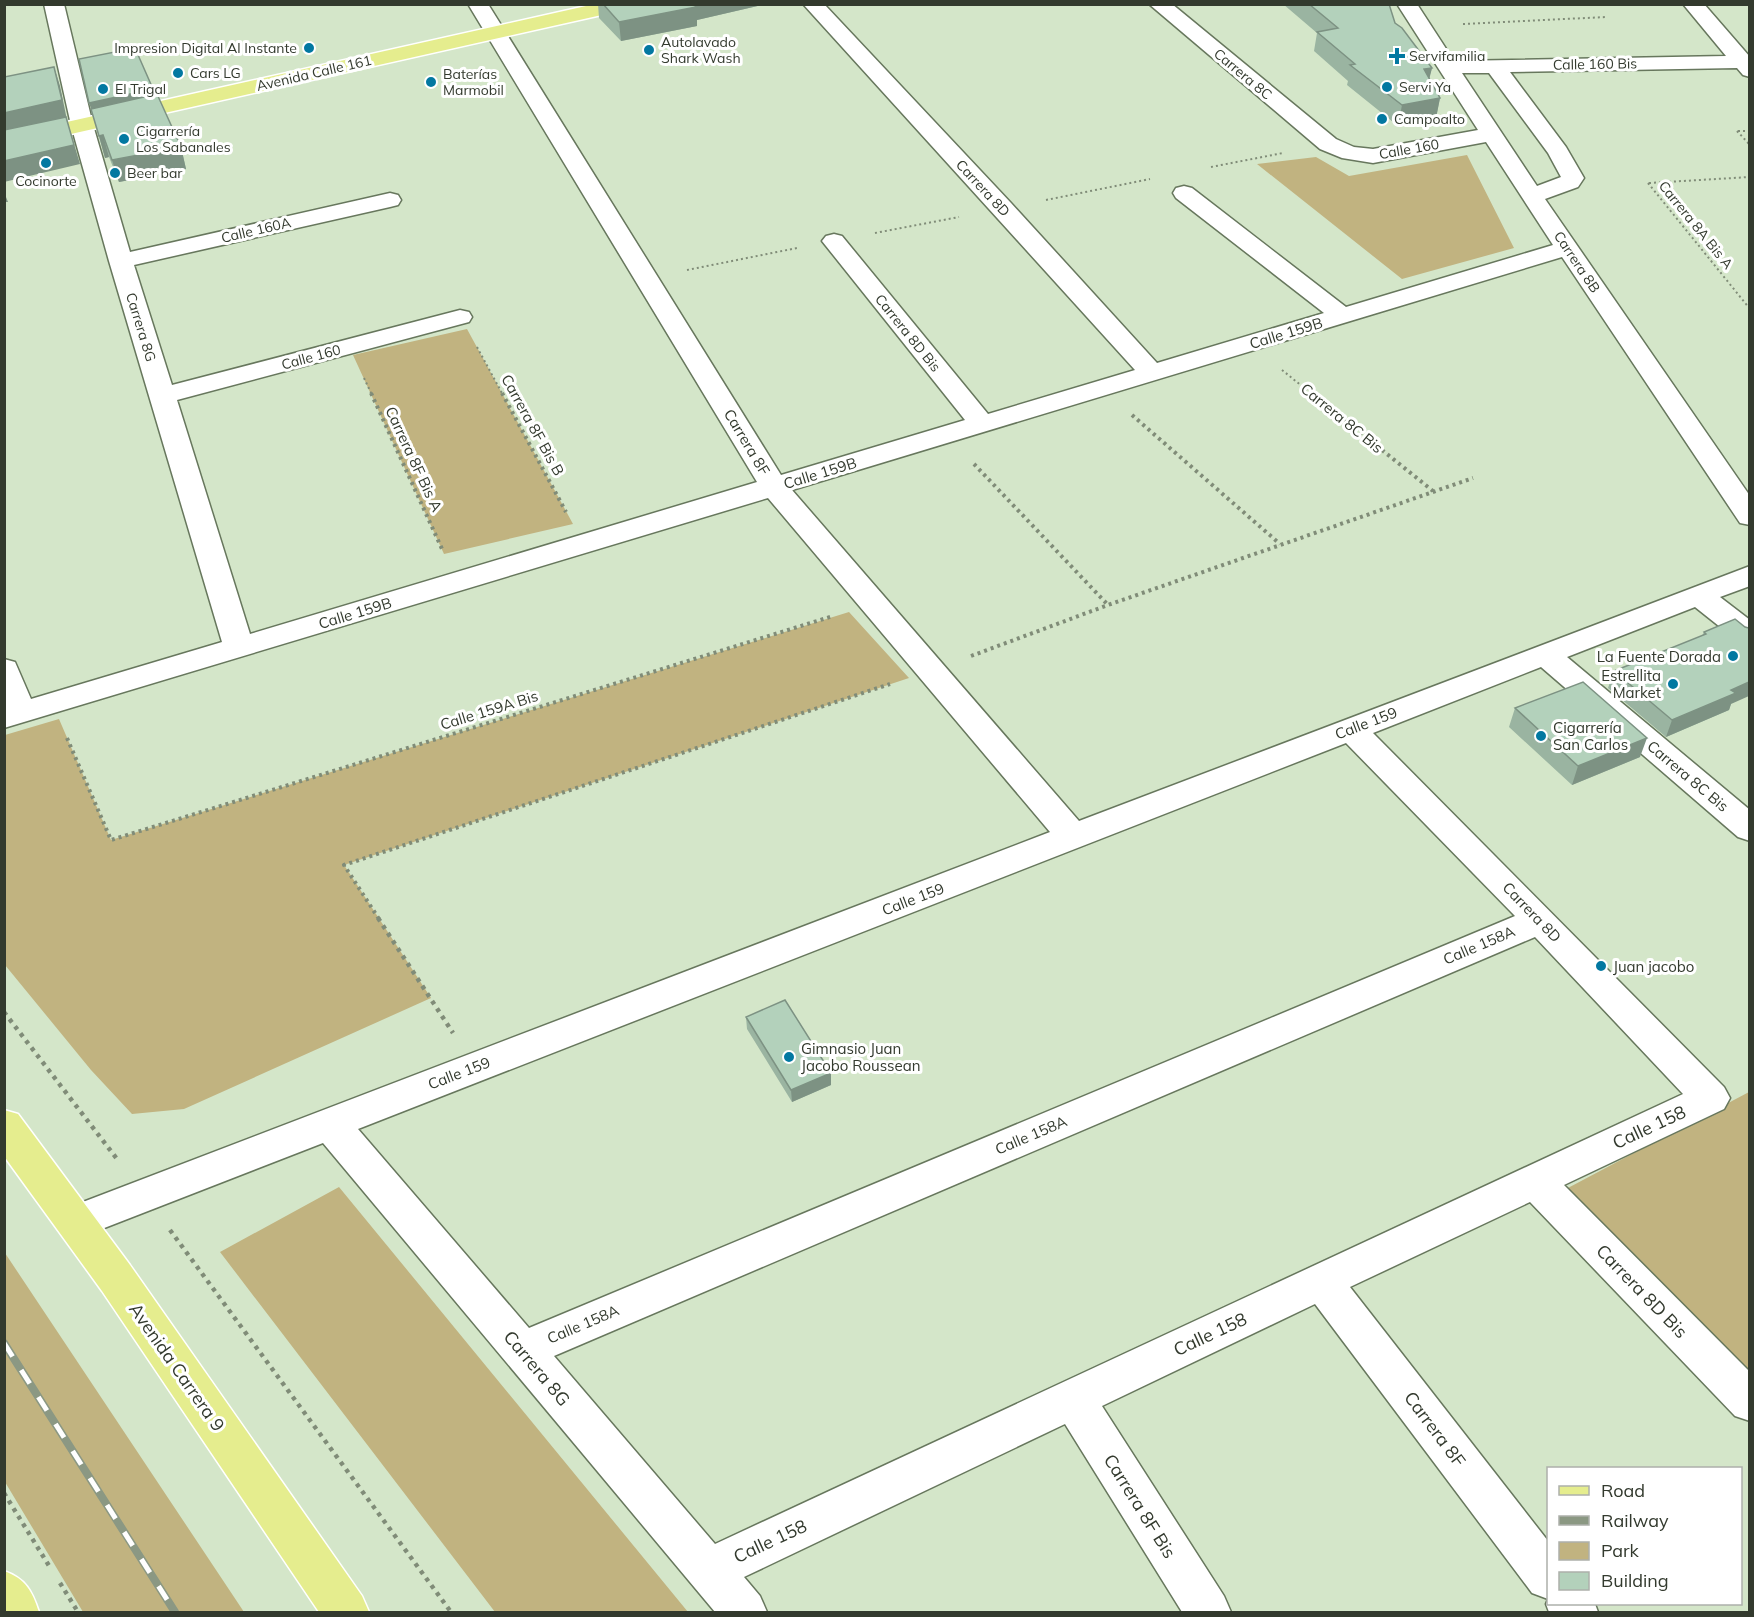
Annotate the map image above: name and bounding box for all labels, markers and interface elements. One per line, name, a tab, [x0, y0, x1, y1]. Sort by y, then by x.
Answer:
place label: Autolavado Shark Wash	[661, 33, 741, 67]
place label: Impresion Digital Al Instante	[114, 39, 297, 57]
marker: Impresion Digital Al Instante	[302, 41, 316, 55]
marker: Autolavado Shark Wash	[642, 43, 656, 57]
street label: Carrera 8C	[1210, 44, 1276, 104]
place label: Servifamilia	[1409, 47, 1485, 65]
marker: Servifamilia	[1390, 49, 1404, 63]
street label: Avenida Calle 161	[255, 51, 373, 95]
street label: Calle 160 Bis	[1553, 54, 1637, 74]
place label: Cars LG	[190, 64, 241, 82]
place label: Baterías Marmobil	[443, 65, 504, 99]
marker: Cars LG	[171, 66, 185, 80]
marker: Baterías Marmobil	[424, 75, 438, 89]
place label: Servi Ya	[1399, 78, 1451, 96]
place label: El Trigal	[115, 80, 166, 98]
marker: Servi Ya	[1380, 80, 1394, 94]
marker: El Trigal	[96, 82, 110, 96]
place label: Campoalto	[1394, 110, 1465, 128]
marker: Campoalto	[1375, 112, 1389, 126]
place label: Cigarrería Los Sabanales	[136, 122, 231, 156]
marker: Cigarrería Los Sabanales	[117, 132, 131, 146]
street label: Calle 160	[1377, 135, 1441, 163]
marker: Cocinorte	[39, 156, 53, 170]
street label: Carrera 8D	[952, 156, 1014, 220]
place label: Beer bar	[127, 164, 183, 182]
marker: Beer bar	[108, 166, 122, 180]
place label: Cocinorte	[15, 172, 77, 190]
street label: Carrera 8A Bis A	[1655, 177, 1738, 273]
street label: Calle 160A	[219, 213, 293, 247]
street label: Carrera 8B	[1550, 228, 1604, 296]
street label: Carrera 8G	[122, 290, 160, 364]
street label: Carrera 8D Bis	[871, 290, 945, 376]
street label: Calle 159B	[1247, 313, 1325, 353]
street label: Calle 160	[279, 340, 343, 374]
street label: Carrera 8F Bis B	[497, 371, 569, 479]
street label: Carrera 8C Bis	[1297, 379, 1387, 457]
street label: Carrera 8F Bis A	[381, 403, 447, 515]
street label: Carrera 8F	[720, 406, 774, 478]
street label: Calle 159B	[781, 453, 859, 493]
street label: Calle 159B	[316, 593, 394, 633]
place label: La Fuente Dorada	[1597, 647, 1721, 666]
marker: La Fuente Dorada	[1726, 649, 1740, 663]
place label: Estrellita Market	[1601, 666, 1661, 702]
marker: Estrellita Market	[1666, 677, 1680, 691]
street label: Calle 159A Bis	[438, 686, 540, 734]
street label: Calle 159	[1332, 702, 1400, 744]
place label: Cigarrería San Carlos	[1553, 718, 1628, 754]
marker: Cigarrería San Carlos	[1534, 729, 1548, 743]
street label: Carrera 8C Bis	[1643, 736, 1733, 816]
street label: Calle 159	[879, 878, 947, 920]
street label: Carrera 8D	[1499, 878, 1565, 946]
street label: Calle 158A	[1440, 921, 1518, 969]
place label: Juan jacobo	[1613, 957, 1694, 976]
marker: Juan jacobo	[1594, 959, 1608, 973]
place label: Gimnasio Juan Jacobo Roussean	[801, 1039, 921, 1075]
marker: Gimnasio Juan Jacobo Roussean	[782, 1050, 796, 1064]
street label: Calle 159	[425, 1052, 493, 1094]
street label: Calle 158	[1609, 1100, 1689, 1154]
street label: Calle 158A	[992, 1111, 1070, 1159]
street label: Carrera 8D Bis	[1591, 1239, 1693, 1343]
street label: Avenida Carrera 9	[124, 1298, 230, 1436]
street label: Calle 158A	[544, 1300, 622, 1348]
street label: Calle 158	[1170, 1307, 1250, 1361]
street label: Carrera 8G	[499, 1326, 575, 1410]
street label: Carrera 8F	[1399, 1387, 1471, 1471]
street label: Carrera 8F Bis	[1099, 1450, 1181, 1562]
legend	[1547, 1467, 1742, 1605]
text: Road	[1601, 1479, 1645, 1502]
text: Railway	[1601, 1509, 1669, 1532]
street label: Calle 158	[730, 1514, 810, 1568]
text: Park	[1601, 1539, 1640, 1562]
text: Building	[1601, 1569, 1669, 1592]

